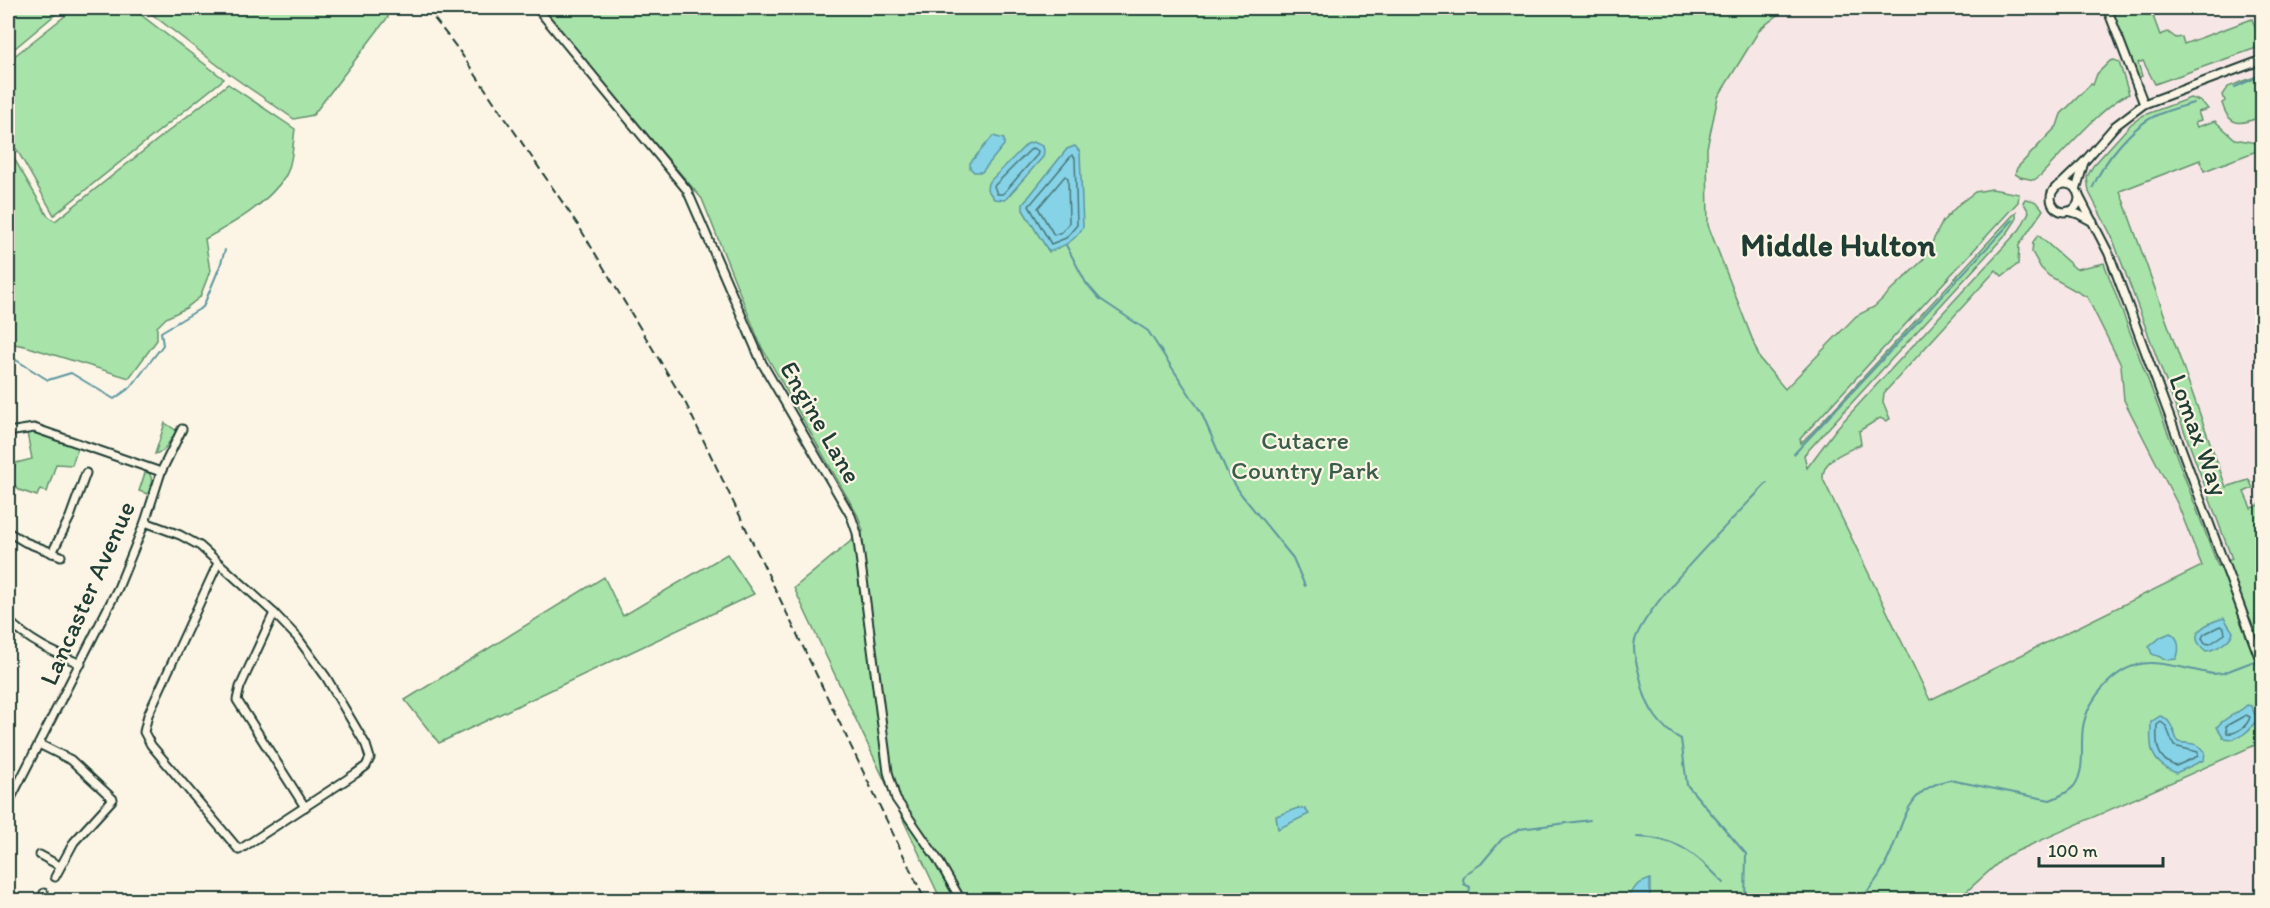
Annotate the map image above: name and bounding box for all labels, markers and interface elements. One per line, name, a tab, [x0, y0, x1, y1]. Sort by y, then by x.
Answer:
district label: Middle Hulton	[1740, 226, 1936, 264]
street label: Engine Lane	[773, 355, 869, 489]
street label: Lomax Way	[2162, 370, 2236, 500]
park label: Cutacre Country Park	[1231, 424, 1379, 486]
street label: Lancaster Avenue	[32, 496, 142, 690]
scale bar	[2039, 830, 2164, 868]
text: 100 m	[2048, 840, 2098, 862]

